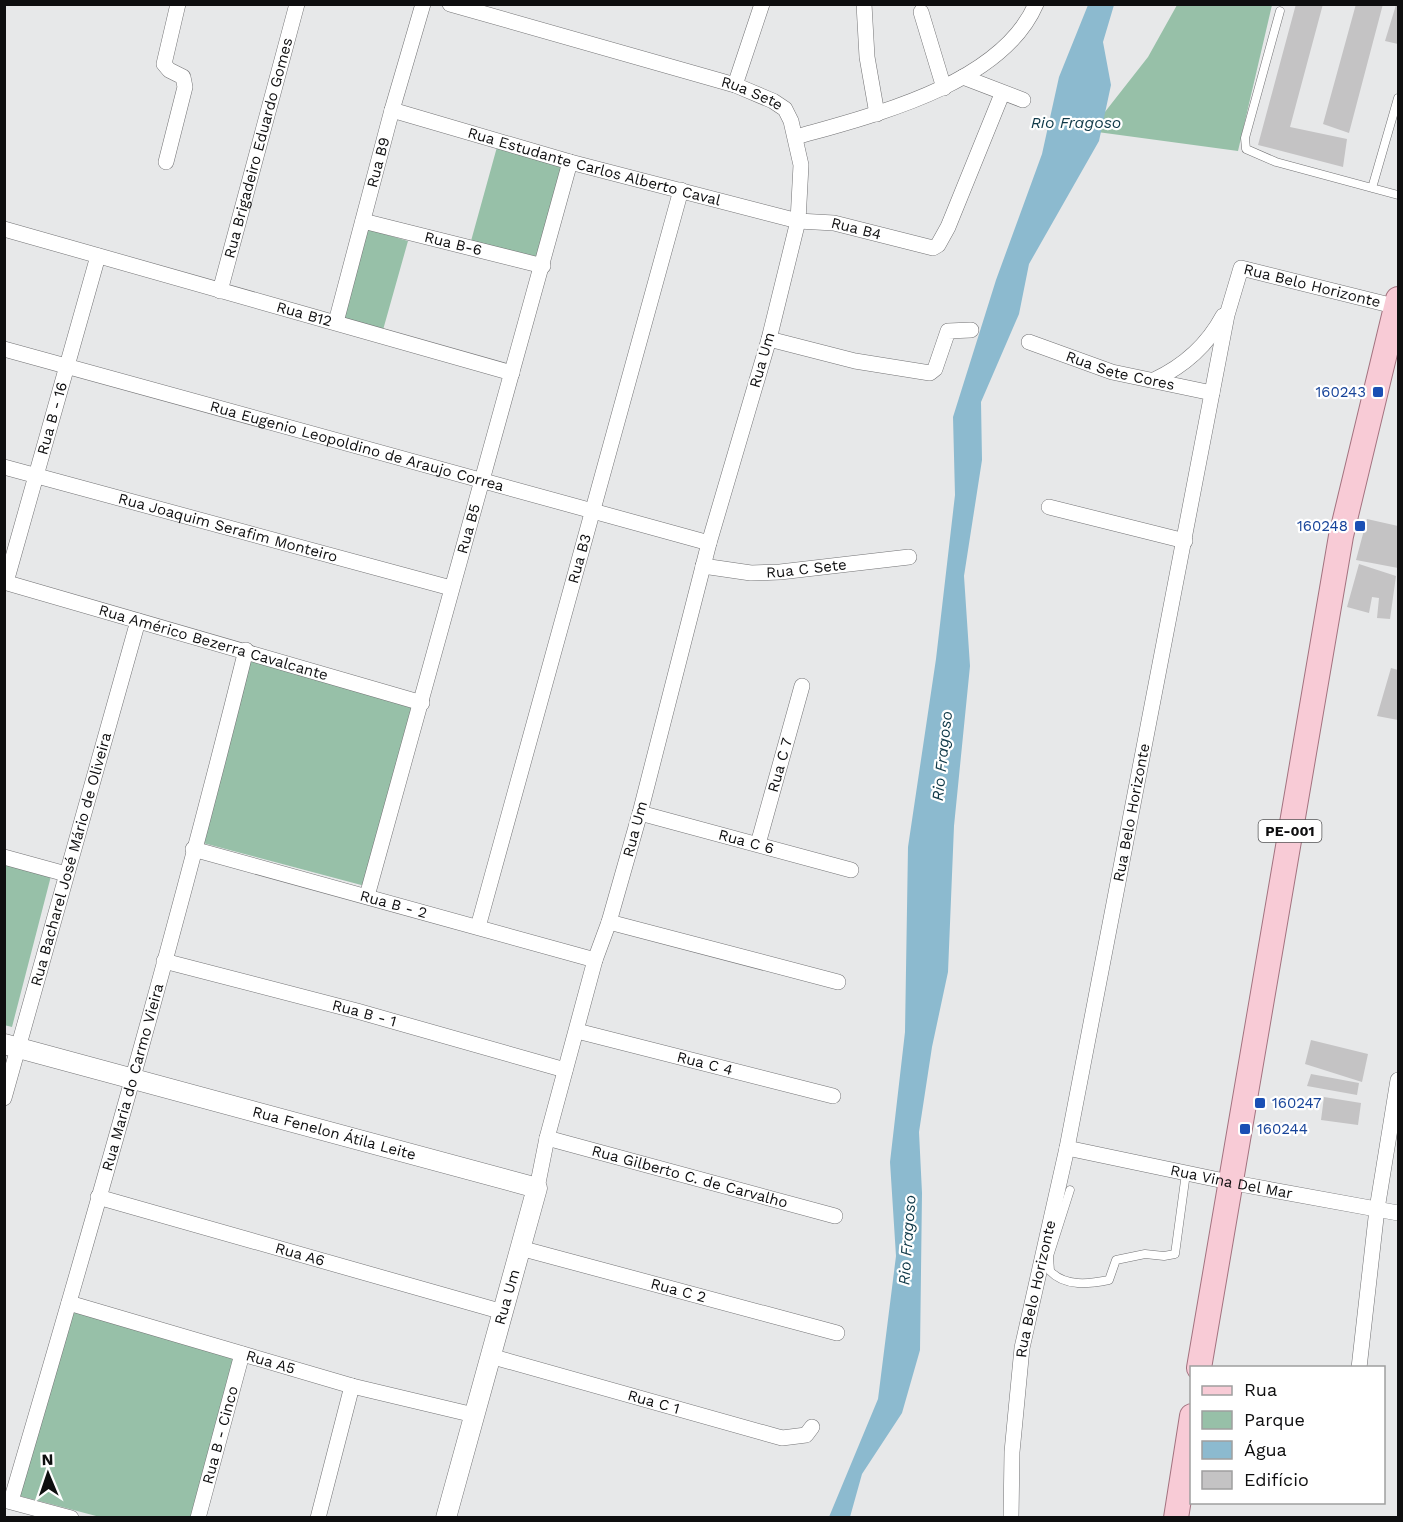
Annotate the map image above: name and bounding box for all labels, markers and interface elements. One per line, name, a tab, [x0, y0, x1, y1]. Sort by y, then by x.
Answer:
street label: Rua Brigadeiro Eduardo Gomes	[220, 36, 297, 260]
street label: Rua Sete	[719, 73, 786, 114]
water label: Rio Fragoso	[1031, 113, 1121, 132]
street label: Rua Estudante Carlos Alberto Caval	[466, 124, 723, 210]
street label: Rua B9	[363, 135, 393, 190]
street label: Rua B4	[829, 214, 883, 244]
street label: Rua B-6	[422, 228, 484, 259]
street label: Rua Belo Horizonte	[1242, 260, 1382, 311]
street label: Rua B12	[274, 298, 334, 330]
street label: Rua Um	[745, 330, 779, 390]
street label: Rua Sete Cores	[1063, 347, 1176, 394]
street label: Rua B - 16	[33, 380, 71, 457]
place label: 160243	[1315, 383, 1366, 401]
marker: 160243	[1371, 385, 1385, 399]
street label: Rua Eugenio Leopoldino de Araujo Correa	[208, 397, 506, 495]
street label: Rua Joaquim Serafim Monteiro	[116, 489, 340, 566]
street label: Rua B5	[453, 502, 484, 556]
place label: 160248	[1297, 517, 1348, 535]
marker: 160248	[1353, 519, 1367, 533]
street label: Rua B3	[564, 532, 595, 586]
street label: Rua C Sete	[766, 555, 847, 581]
street label: Rua Américo Bezerra Cavalcante	[97, 601, 330, 684]
water label: Rio Fragoso	[928, 710, 956, 802]
street label: Rua Bacharel José Mário de Oliveira	[27, 730, 115, 988]
street label: Rua C 7	[764, 736, 796, 794]
street label: Rua Belo Horizonte	[1109, 742, 1154, 883]
street label: Rua Um	[619, 799, 651, 859]
road number: PE-001	[1258, 820, 1322, 842]
street label: Rua C 6	[716, 826, 776, 858]
street label: Rua B - 2	[358, 887, 429, 922]
street label: Rua Maria do Carmo Vieira	[98, 981, 168, 1173]
street label: Rua B - 1	[330, 996, 398, 1031]
street label: Rua C 4	[675, 1048, 735, 1079]
place label: 160247	[1272, 1094, 1321, 1112]
marker: 160247	[1253, 1096, 1267, 1110]
street label: Rua Fenelon Átila Leite	[250, 1103, 418, 1164]
place label: 160244	[1257, 1120, 1308, 1138]
marker: 160244	[1238, 1122, 1252, 1136]
street label: Rua Gilberto C. de Carvalho	[590, 1142, 790, 1212]
street label: Rua Vina Del Mar	[1169, 1161, 1294, 1203]
water label: Rio Fragoso	[894, 1194, 920, 1286]
street label: Rua Belo Horizonte	[1012, 1218, 1059, 1359]
street label: Rua A6	[273, 1239, 327, 1270]
street label: Rua Um	[490, 1267, 524, 1327]
street label: Rua C 2	[649, 1274, 708, 1306]
street label: Rua A5	[244, 1346, 297, 1378]
legend	[1190, 1366, 1385, 1504]
text: Rua	[1244, 1379, 1277, 1400]
street label: Rua B - Cinco	[198, 1384, 242, 1486]
street label: Rua C 1	[626, 1386, 682, 1418]
text: Parque	[1244, 1409, 1305, 1430]
text: Água	[1244, 1439, 1287, 1460]
north arrow	[18, 1444, 78, 1504]
text: N	[41, 1450, 54, 1469]
text: Edifício	[1244, 1469, 1309, 1490]

